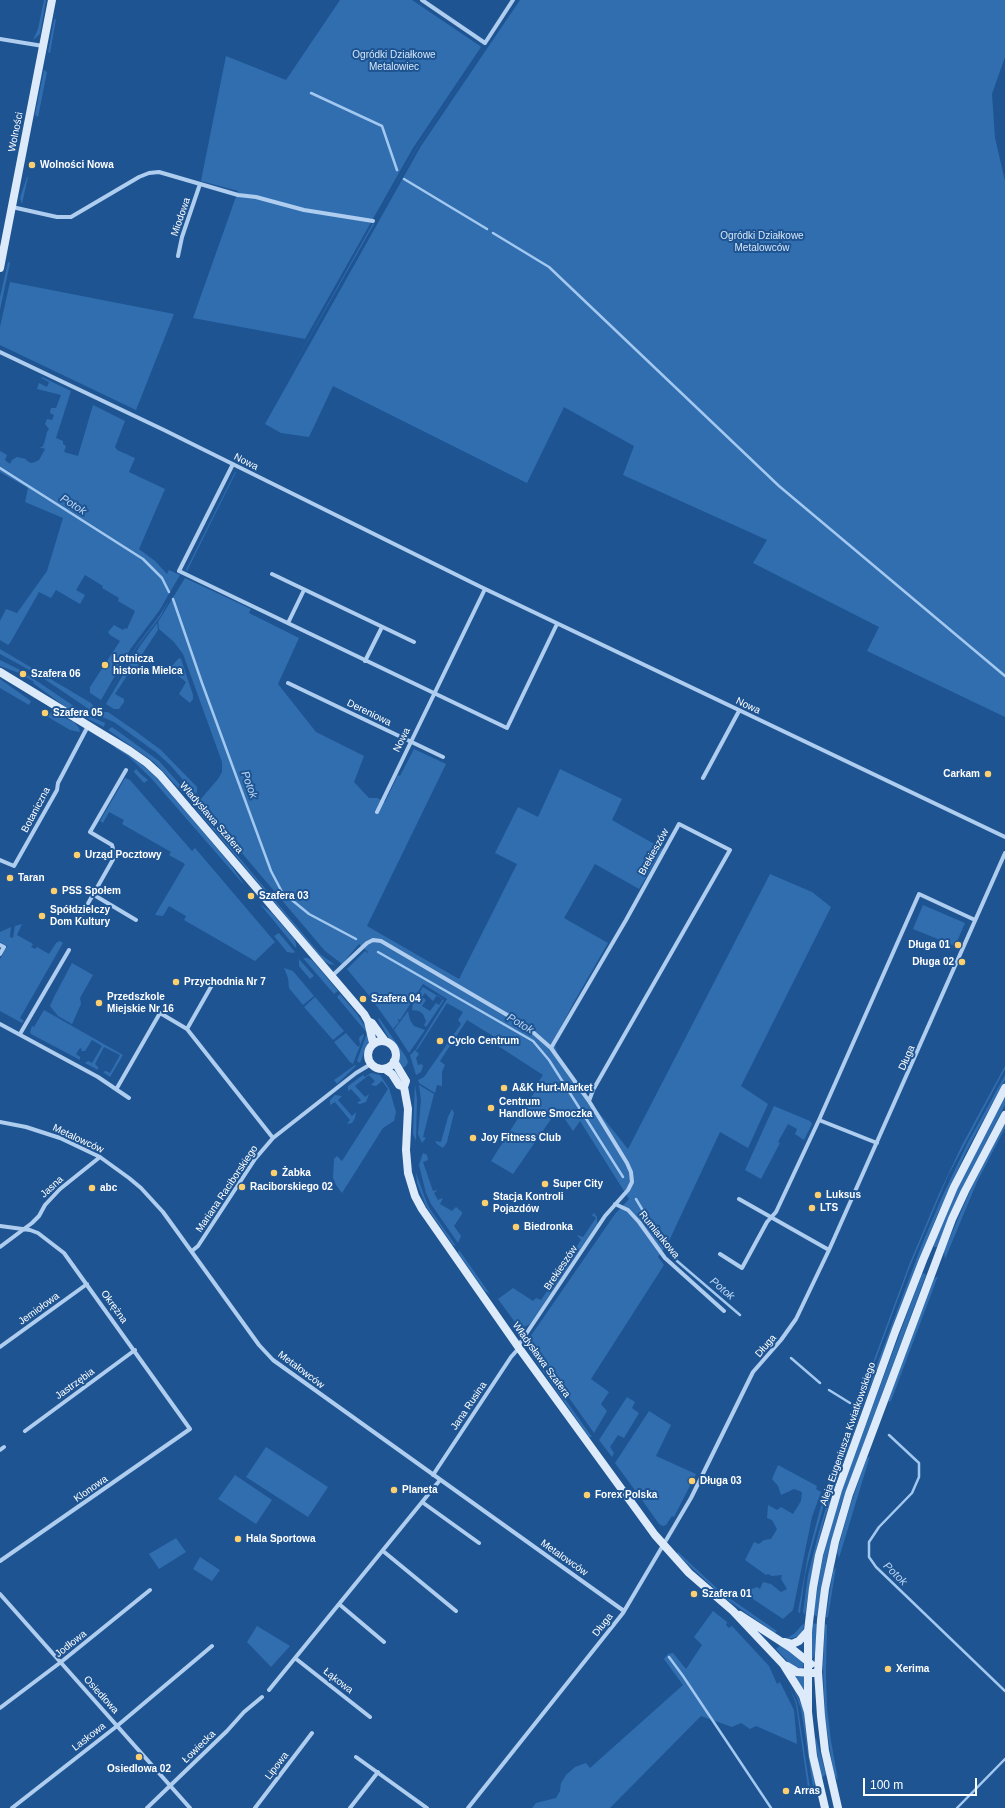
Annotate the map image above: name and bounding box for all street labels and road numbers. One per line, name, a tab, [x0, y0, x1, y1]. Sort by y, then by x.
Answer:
street label: Wolności	[6, 111, 26, 153]
street label: Miodowa	[169, 196, 193, 238]
street label: Nowa	[232, 451, 260, 473]
street label: Nowa	[734, 695, 762, 717]
street label: Dereniowa	[345, 697, 393, 729]
street label: Nowa	[391, 726, 413, 754]
street label: Władysława Szafera	[177, 780, 245, 856]
street label: Botaniczna	[19, 785, 53, 835]
street label: Brekieszów	[636, 827, 672, 877]
street label: Długa	[896, 1044, 918, 1072]
street label: Metalowców	[51, 1122, 105, 1156]
street label: Mariana Raciborskiego	[193, 1143, 261, 1235]
street label: Jasna	[38, 1174, 66, 1200]
street label: Rumiankowa	[636, 1209, 682, 1261]
street label: Brekieszów	[542, 1243, 580, 1293]
street label: Okrężna	[98, 1288, 130, 1326]
street label: Jemiołowa	[16, 1290, 62, 1328]
street label: Władysława Szafera	[510, 1320, 572, 1400]
street label: Długa	[753, 1332, 779, 1360]
street label: Metalowców	[275, 1349, 327, 1391]
street label: Aleja Eugeniusza Kwiatkowskiego	[818, 1361, 878, 1507]
street label: Jastrzębia	[53, 1366, 97, 1402]
street label: Jana Rusina	[448, 1380, 490, 1432]
street label: Klonowa	[72, 1473, 110, 1505]
street label: Metalowców	[538, 1537, 590, 1579]
street label: Długa	[590, 1611, 616, 1639]
street label: Jodłowa	[53, 1628, 89, 1660]
street label: Łąkowa	[321, 1666, 355, 1696]
street label: Osiedlowa	[81, 1674, 121, 1716]
street label: Laskowa	[70, 1720, 108, 1754]
street label: Łowiecka	[180, 1728, 218, 1766]
street label: Lipowa	[263, 1750, 291, 1782]

